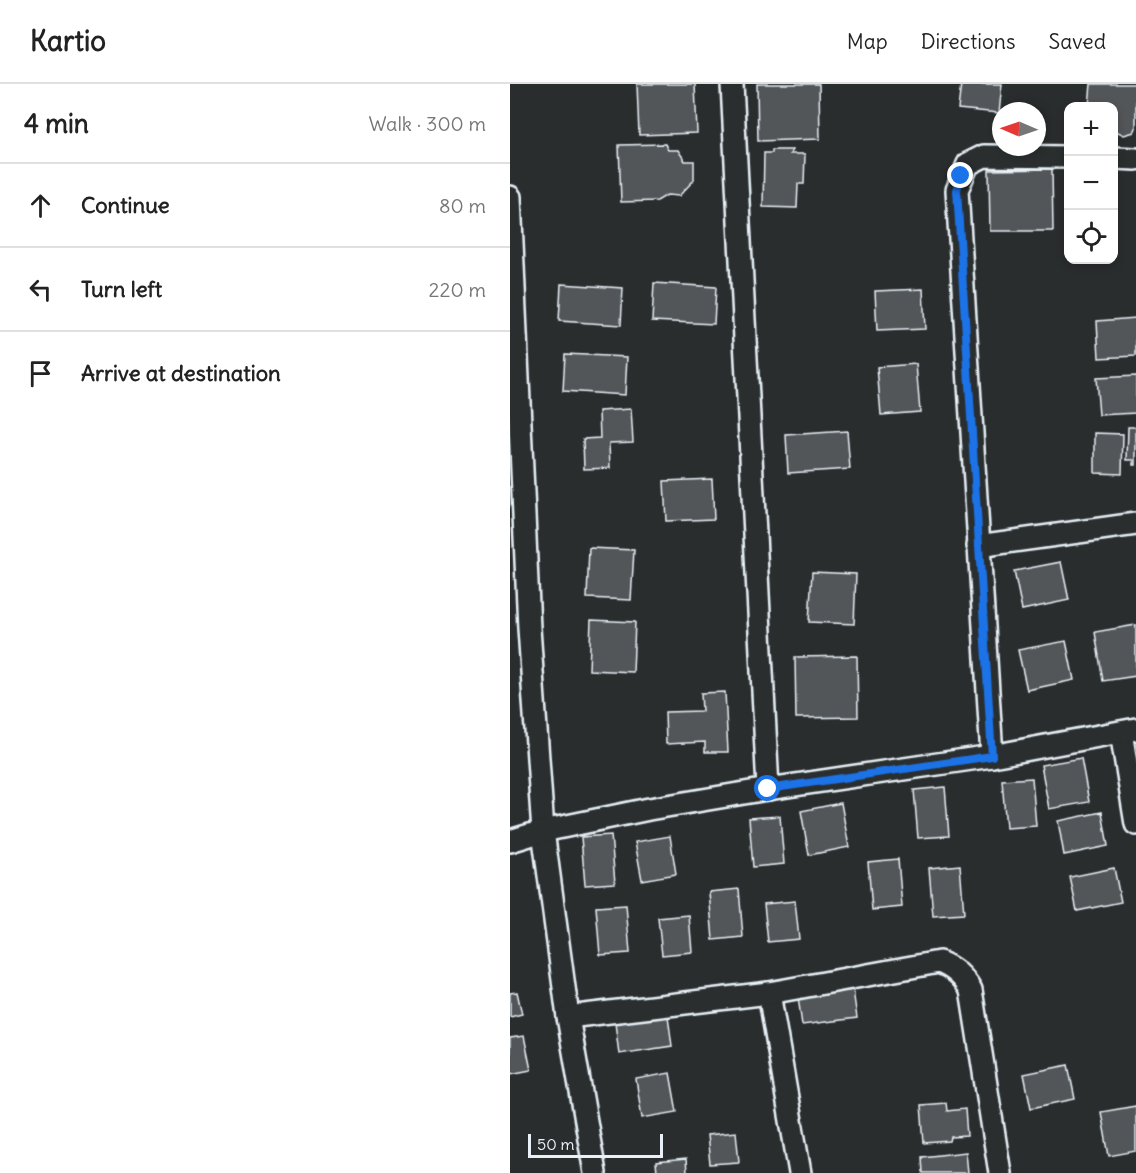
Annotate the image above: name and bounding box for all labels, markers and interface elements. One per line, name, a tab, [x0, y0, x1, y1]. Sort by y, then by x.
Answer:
text: Kartio	[30, 23, 106, 59]
text: Map	[847, 28, 888, 55]
text: Directions	[921, 28, 1015, 55]
text: Saved	[1048, 28, 1106, 55]
north arrow	[992, 102, 1046, 156]
map controls	[1064, 102, 1118, 264]
button: +	[1064, 102, 1118, 156]
text: 4 min	[24, 107, 89, 140]
text: Walk · 300 m	[368, 111, 486, 136]
button: −	[1064, 156, 1118, 210]
route end	[947, 162, 973, 188]
icon: ahead	[24, 189, 57, 222]
text: Continue	[81, 191, 170, 219]
text: 80 m	[439, 193, 486, 218]
button: locate	[1064, 210, 1118, 264]
icon: left	[24, 273, 57, 306]
text: Turn left	[81, 275, 162, 303]
text: 220 m	[429, 277, 486, 302]
icon: arrive	[24, 357, 57, 390]
text: Arrive at destination	[81, 359, 281, 387]
route start	[754, 775, 780, 801]
scale bar	[528, 1131, 663, 1158]
text: 50 m	[537, 1134, 575, 1154]

